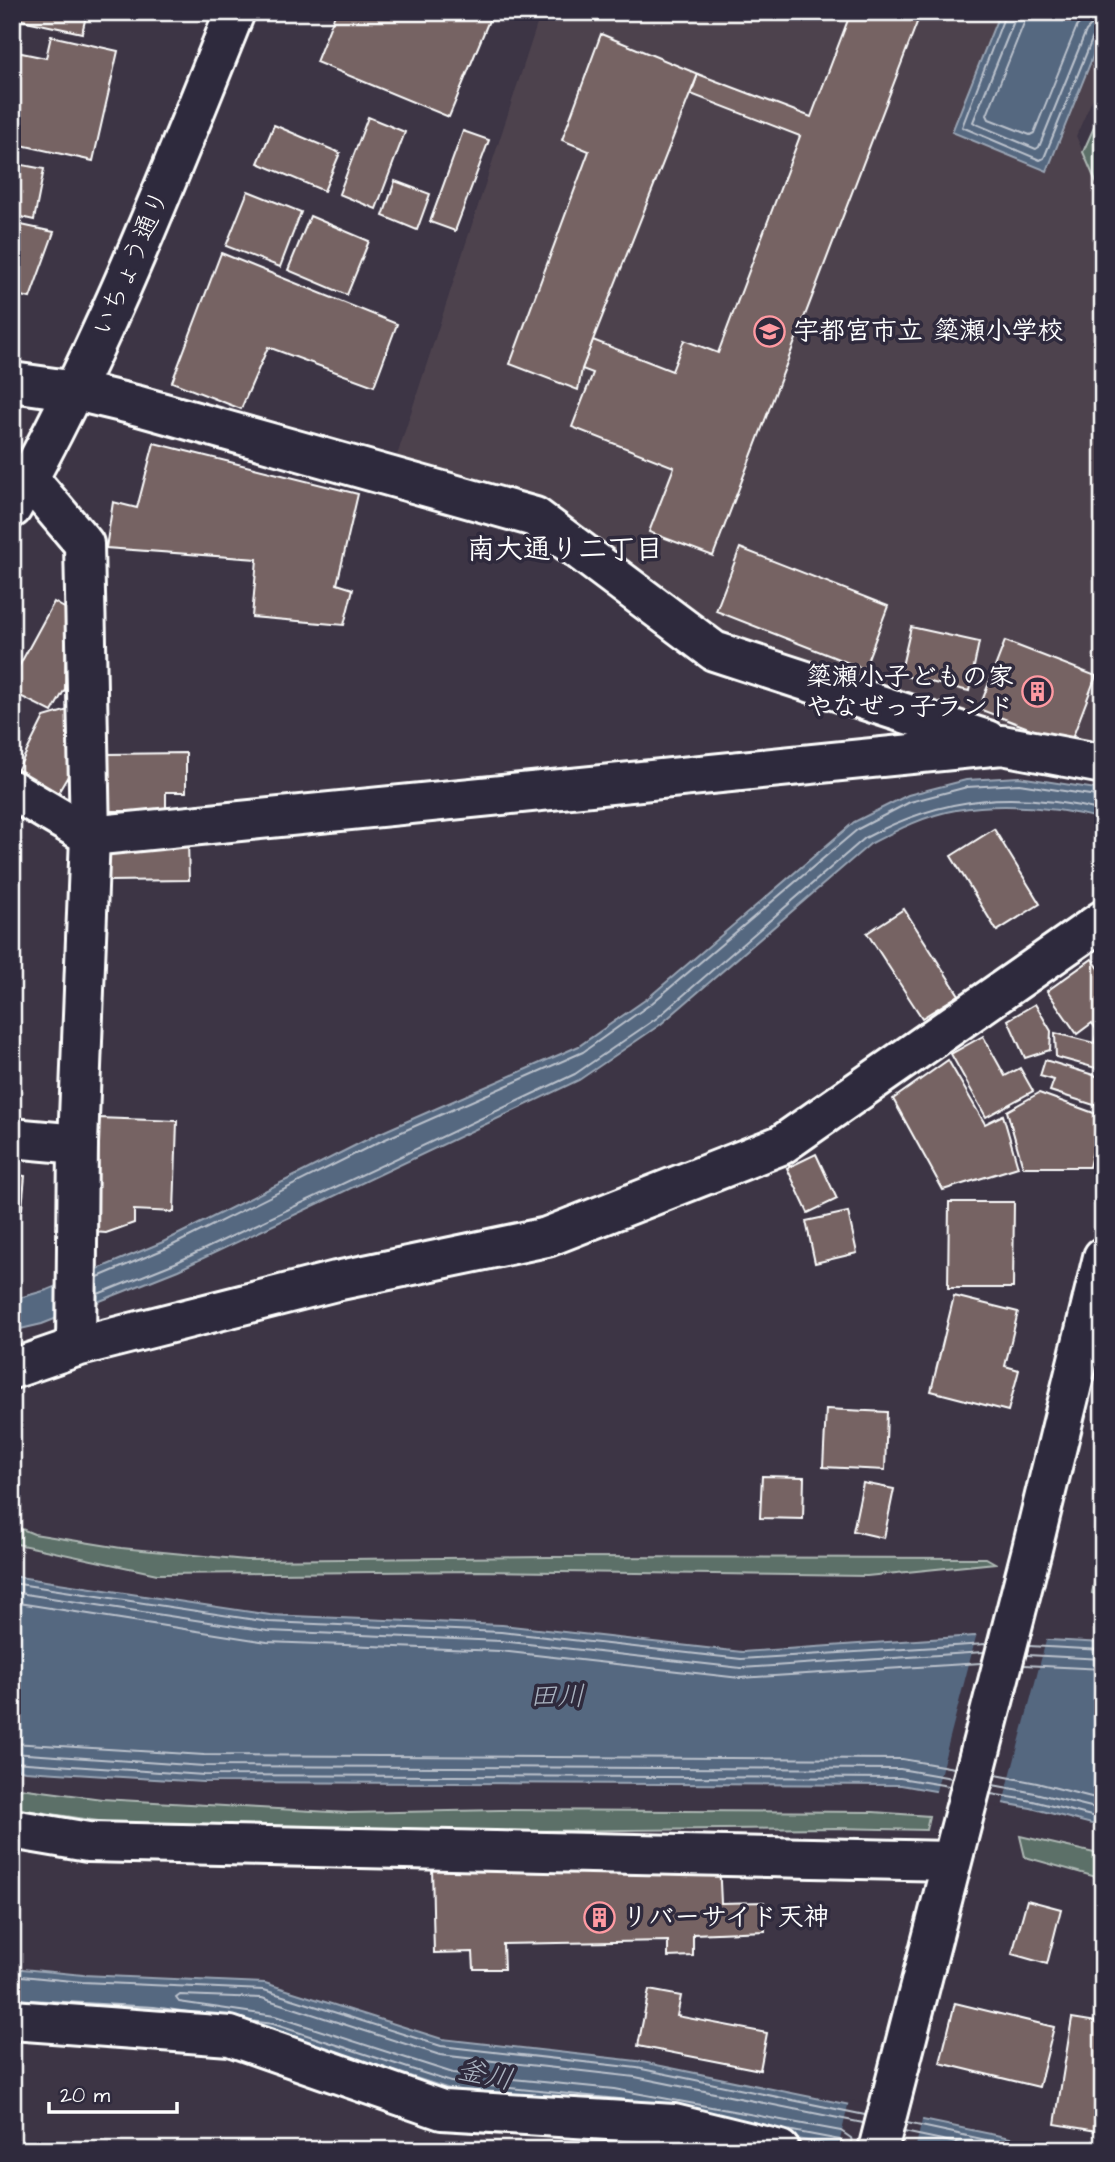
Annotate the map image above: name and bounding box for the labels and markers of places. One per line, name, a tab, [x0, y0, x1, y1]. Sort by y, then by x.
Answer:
place label: 宇都宮市立 簗瀬小学校	[793, 313, 1063, 349]
school or university icon: 宇都宮市立 簗瀬小学校	[753, 314, 787, 348]
place label: 簗瀬小子どもの家 やなぜっ子ランド	[806, 659, 1014, 725]
building icon: 簗瀬小子どもの家 やなぜっ子ランド	[1020, 675, 1054, 709]
place label: リバーサイド天神	[622, 1899, 829, 1935]
building icon: リバーサイド天神	[582, 1900, 616, 1934]

